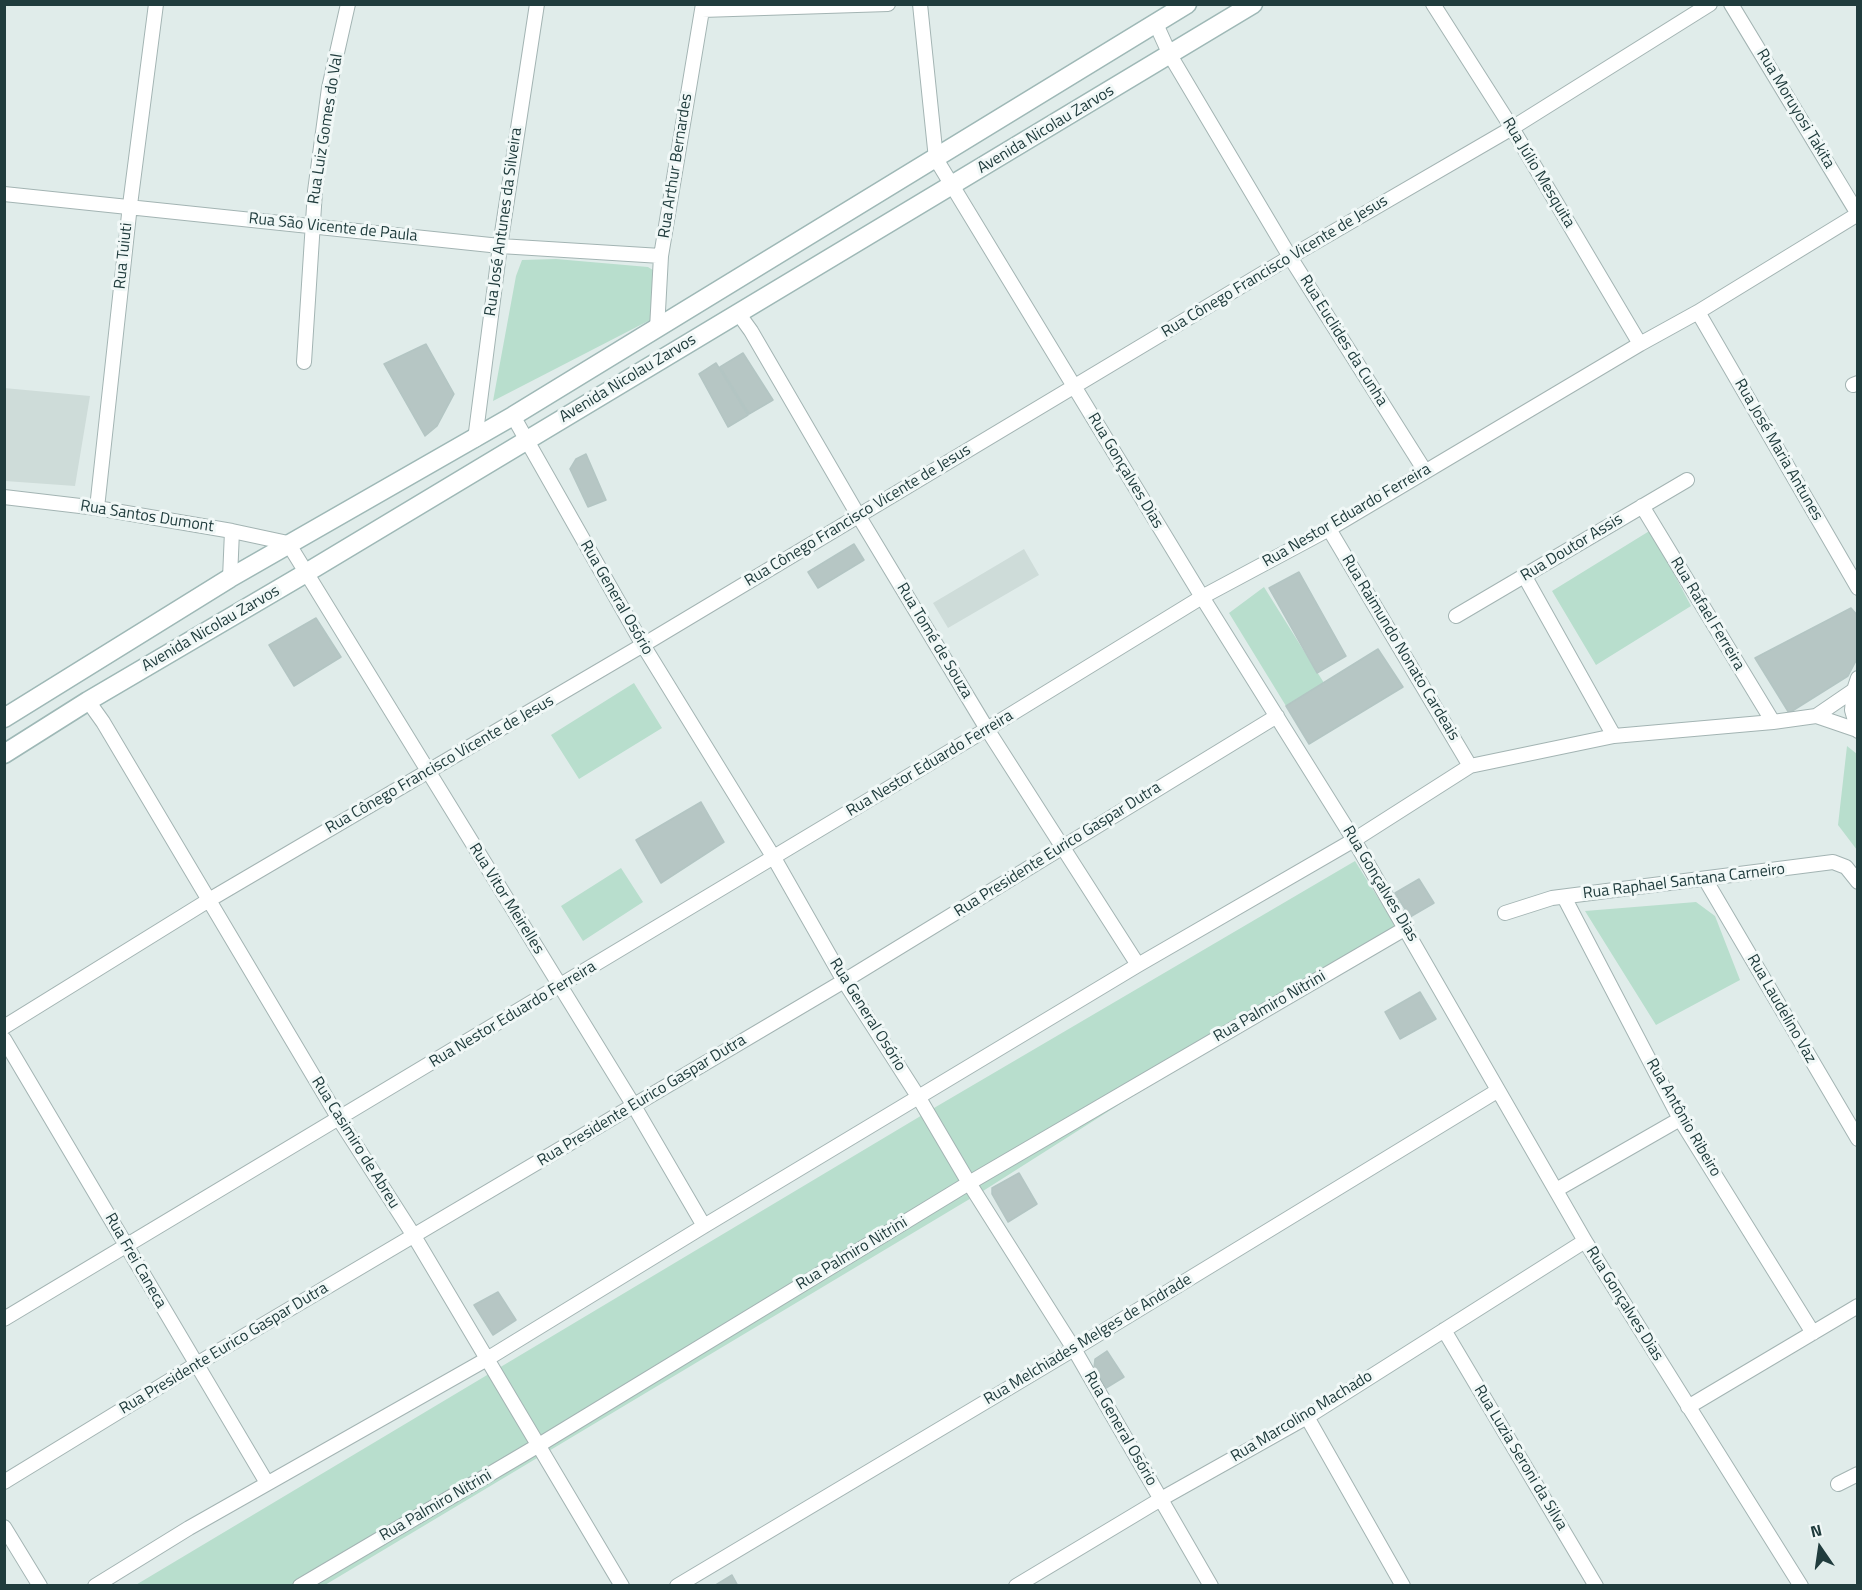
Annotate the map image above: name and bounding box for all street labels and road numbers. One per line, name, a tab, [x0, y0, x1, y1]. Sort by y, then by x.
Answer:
street label: Rua Moruyosi Takita	[1752, 46, 1838, 172]
street label: Rua Luiz Gomes do Val	[305, 52, 347, 206]
street label: Avenida Nicolau Zarvos	[974, 82, 1118, 178]
street label: Rua Arthur Bernardes	[655, 92, 697, 240]
street label: Rua Júlio Mesquita	[1498, 114, 1578, 232]
street label: Rua José Antunes da Silveira	[481, 126, 527, 318]
street label: Rua Cônego Francisco Vicente de Jesus	[1159, 192, 1391, 342]
street label: Rua São Vicente de Paula	[248, 210, 418, 246]
street label: Rua Tuiuti	[111, 222, 137, 290]
street label: Rua Euclides da Cunha	[1295, 272, 1391, 410]
street label: Avenida Nicolau Zarvos	[556, 331, 700, 427]
street label: Rua José Maria Antunes	[1730, 376, 1826, 524]
street label: Rua Gonçalves Dias	[1083, 410, 1167, 532]
street label: Rua Cônego Francisco Vicente de Jesus	[742, 441, 974, 591]
street label: Rua Nestor Eduardo Ferreira	[1260, 460, 1434, 572]
street label: Rua Santos Dumont	[79, 497, 215, 537]
street label: Rua Doutor Assis	[1518, 510, 1626, 586]
street label: Rua General Osório	[575, 537, 657, 659]
street label: Rua Raimundo Nonato Cardeais	[1337, 552, 1463, 744]
street label: Rua Rafael Ferreira	[1666, 554, 1748, 674]
street label: Rua Tomé de Souza	[892, 580, 976, 702]
street label: Avenida Nicolau Zarvos	[139, 582, 283, 676]
street label: Rua Cônego Francisco Vicente de Jesus	[322, 692, 558, 838]
street label: Rua Nestor Eduardo Ferreira	[843, 707, 1017, 821]
street label: Rua Presidente Eurico Gaspar Dutra	[951, 778, 1165, 922]
street label: Rua Gonçalves Dias	[1338, 823, 1422, 945]
street label: Rua Vitor Meirelles	[464, 840, 548, 958]
street label: Rua Raphael Santana Carneiro	[1582, 860, 1786, 904]
street label: Rua Laudelino Vaz	[1742, 951, 1820, 1067]
street label: Rua General Osório	[825, 955, 909, 1075]
street label: Rua Nestor Eduardo Ferreira	[426, 958, 600, 1072]
street label: Rua Palmiro Nitrini	[1211, 967, 1329, 1047]
street label: Rua Presidente Eurico Gaspar Dutra	[534, 1031, 750, 1171]
street label: Rua Antônio Ribeiro	[1641, 1056, 1725, 1180]
street label: Rua Casimiro de Abreu	[307, 1074, 403, 1212]
street label: Rua Frei Caneca	[100, 1210, 170, 1312]
street label: Rua Palmiro Nitrini	[793, 1213, 911, 1295]
street label: Rua Gonçalves Dias	[1581, 1243, 1667, 1365]
street label: Rua Melchiades Melges de Andrade	[981, 1270, 1195, 1410]
street label: Rua Presidente Eurico Gaspar Dutra	[116, 1279, 332, 1419]
street label: Rua Marcolino Machado	[1228, 1367, 1376, 1467]
street label: Rua General Osório	[1079, 1368, 1161, 1490]
street label: Rua Luzia Seroni da Silva	[1469, 1382, 1571, 1534]
street label: Rua Palmiro Nitrini	[377, 1466, 495, 1546]

